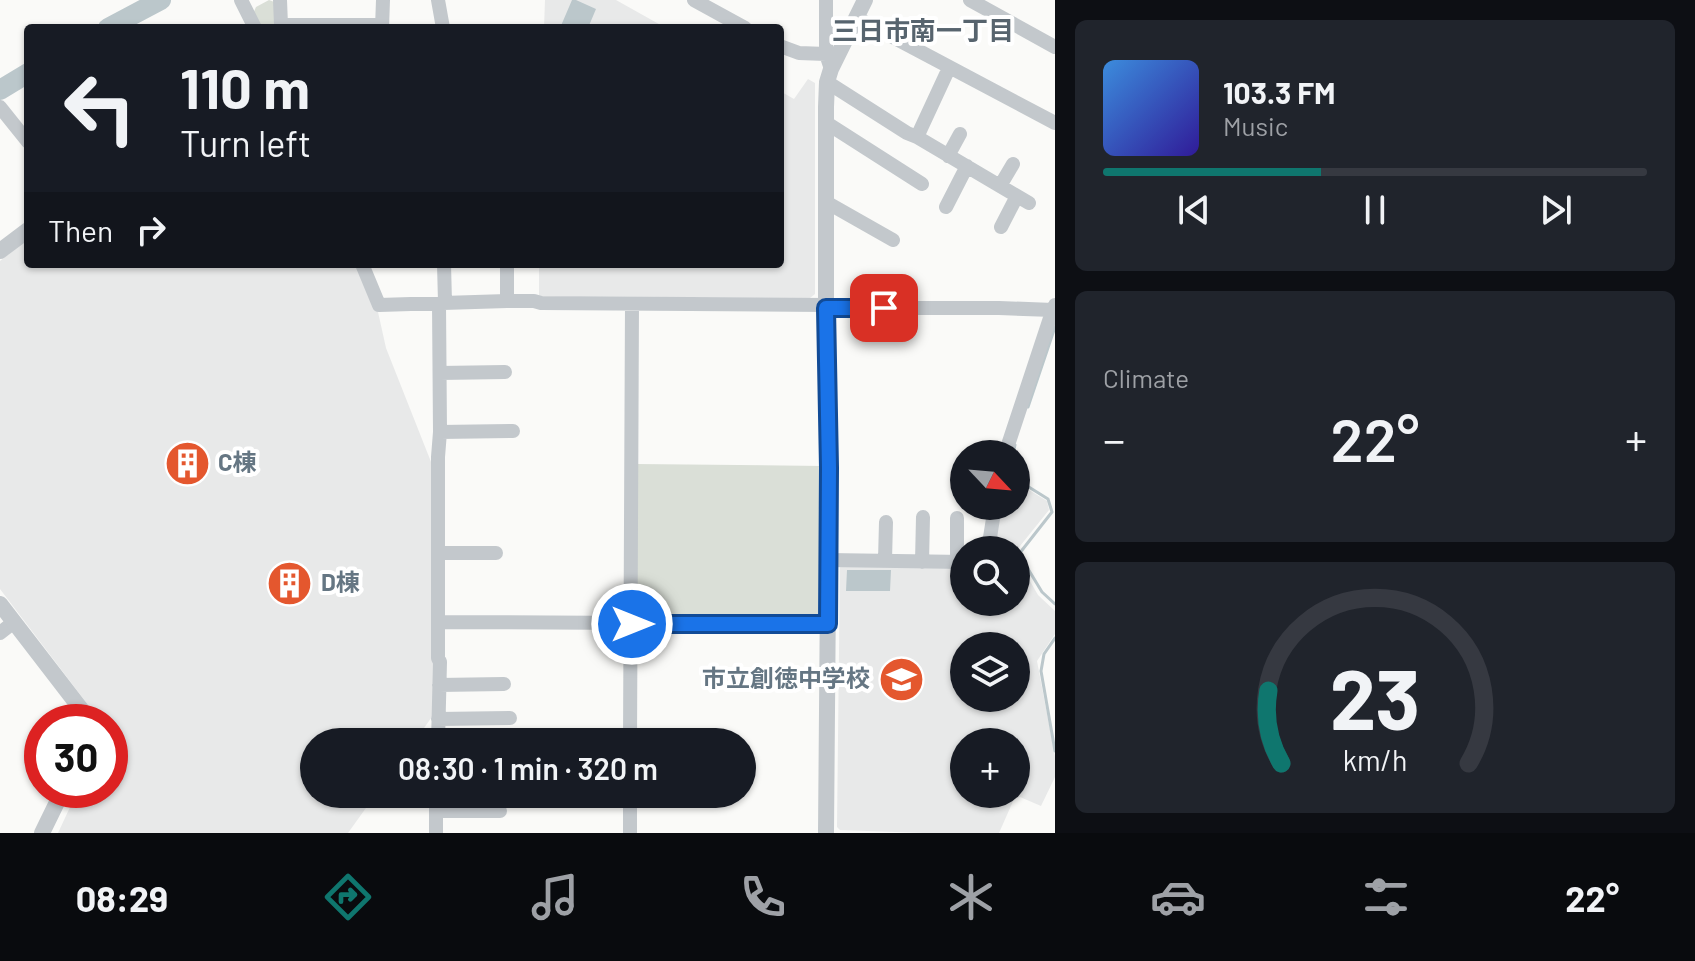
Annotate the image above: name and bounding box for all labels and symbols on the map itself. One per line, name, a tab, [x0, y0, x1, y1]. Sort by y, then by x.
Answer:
district label: 三日市南一丁目	[832, 14, 1014, 45]
pin	[850, 274, 918, 342]
building icon: C棟	[163, 439, 211, 487]
north arrow	[950, 440, 1030, 520]
place label: C棟	[218, 447, 257, 476]
building icon: D棟	[266, 559, 314, 607]
place label: D棟	[321, 567, 360, 596]
position arrow	[590, 582, 674, 666]
school or university icon: 市立創徳中学校	[877, 655, 925, 703]
place label: 市立創徳中学校	[702, 663, 870, 692]
speed limit sign: 30	[24, 704, 128, 808]

